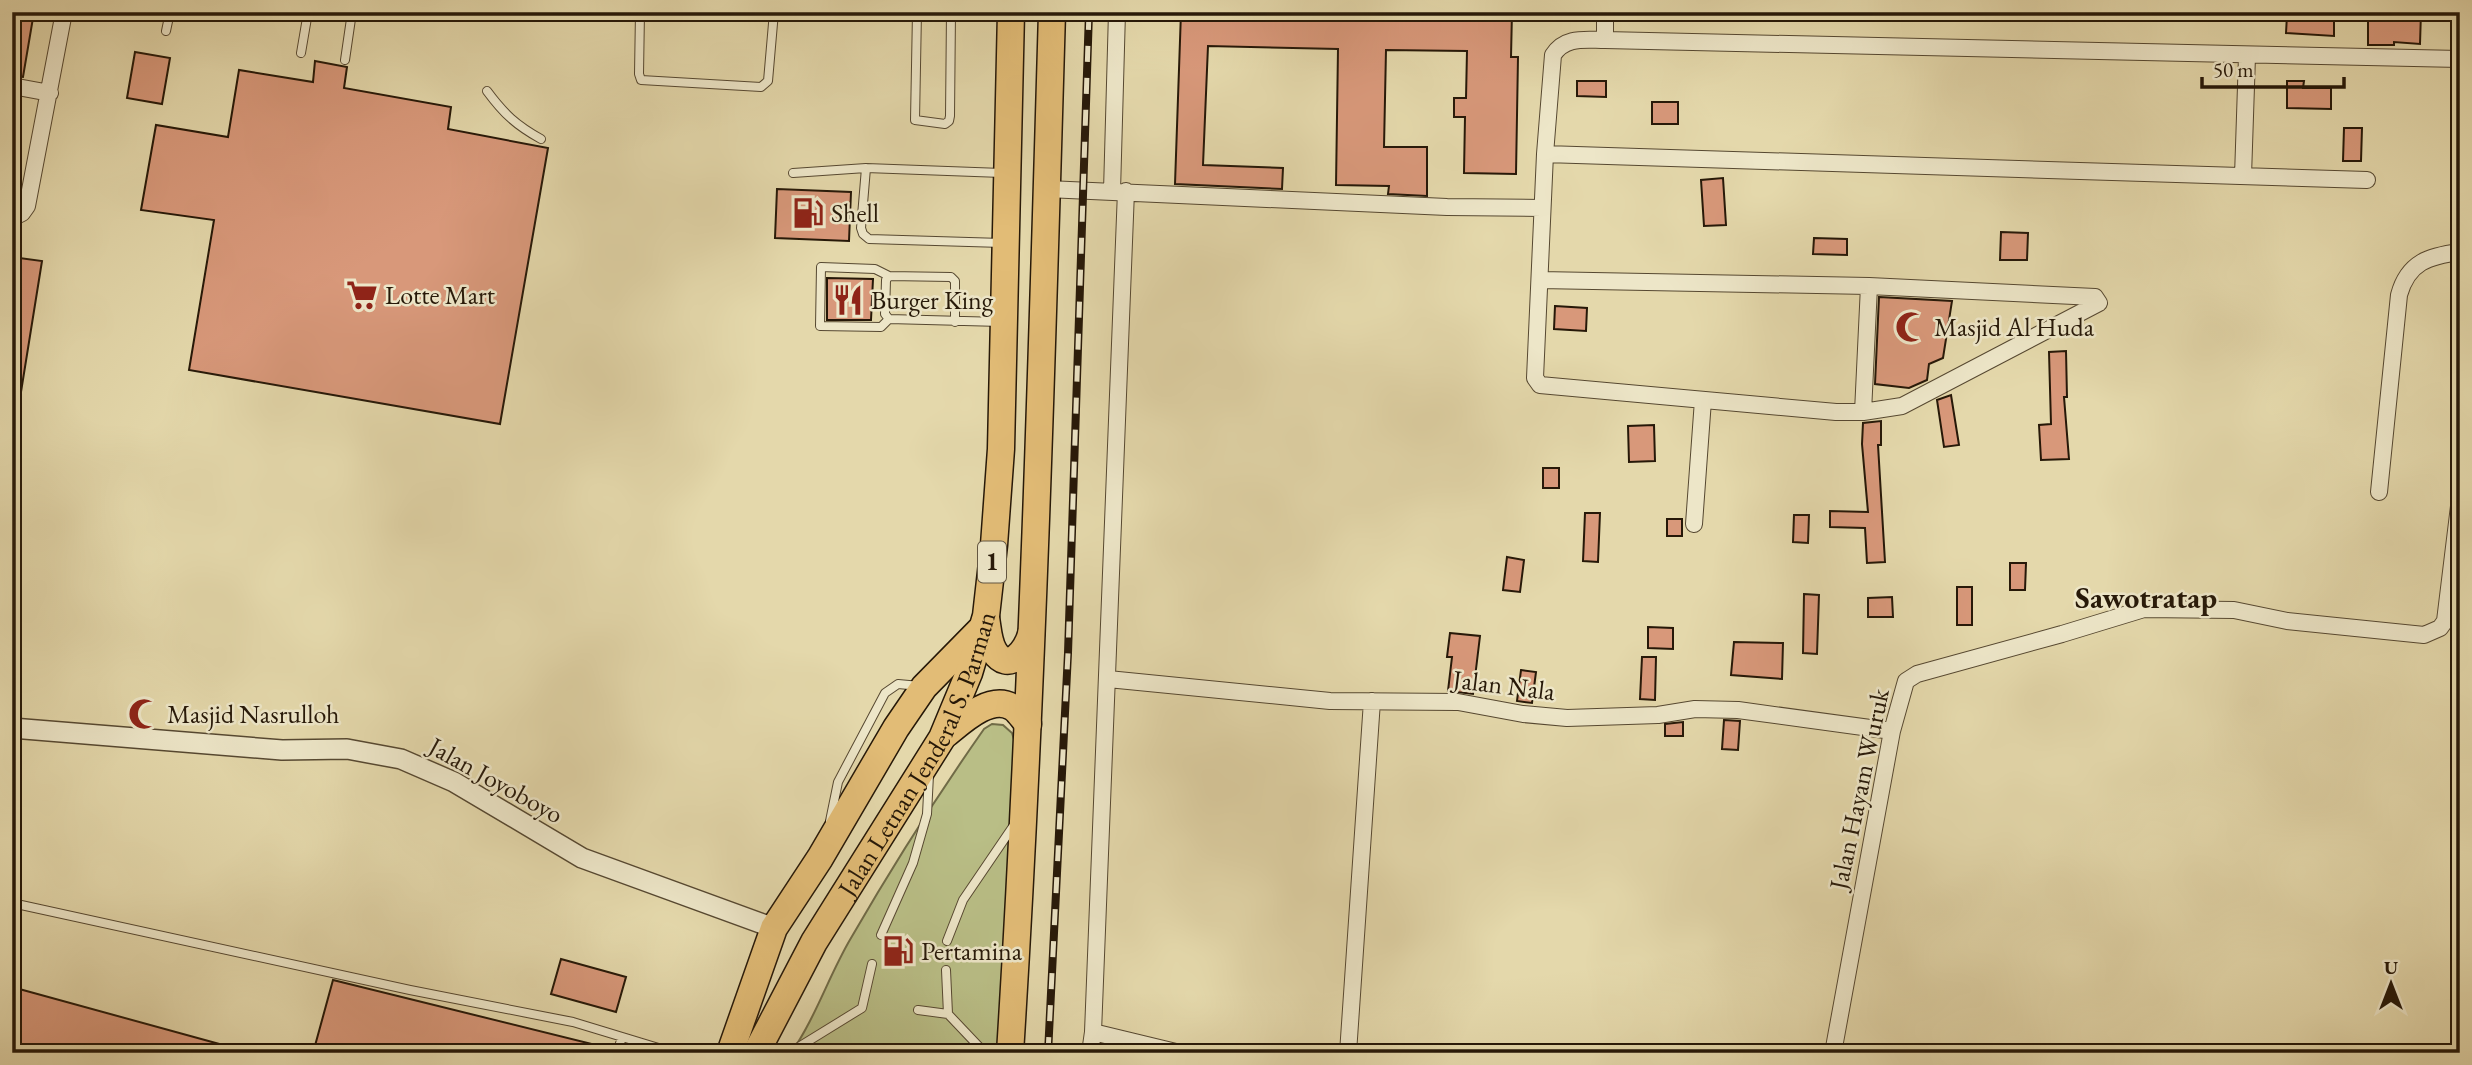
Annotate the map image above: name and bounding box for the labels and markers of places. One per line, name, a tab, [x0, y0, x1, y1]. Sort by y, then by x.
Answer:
fuel station icon: Shell	[791, 196, 825, 230]
place label: Shell	[831, 196, 879, 230]
supermarket icon: Lotte Mart	[345, 278, 379, 312]
place label: Lotte Mart	[385, 278, 495, 312]
restaurant icon: Burger King	[831, 283, 865, 317]
place label: Burger King	[871, 283, 994, 317]
mosque icon: Masjid Al Huda	[1894, 310, 1928, 344]
place label: Masjid Al Huda	[1934, 310, 2095, 344]
mosque icon: Masjid Nasrulloh	[127, 697, 161, 731]
place label: Masjid Nasrulloh	[167, 697, 339, 731]
fuel station icon: Pertamina	[881, 934, 915, 968]
place label: Pertamina	[921, 934, 1023, 968]

